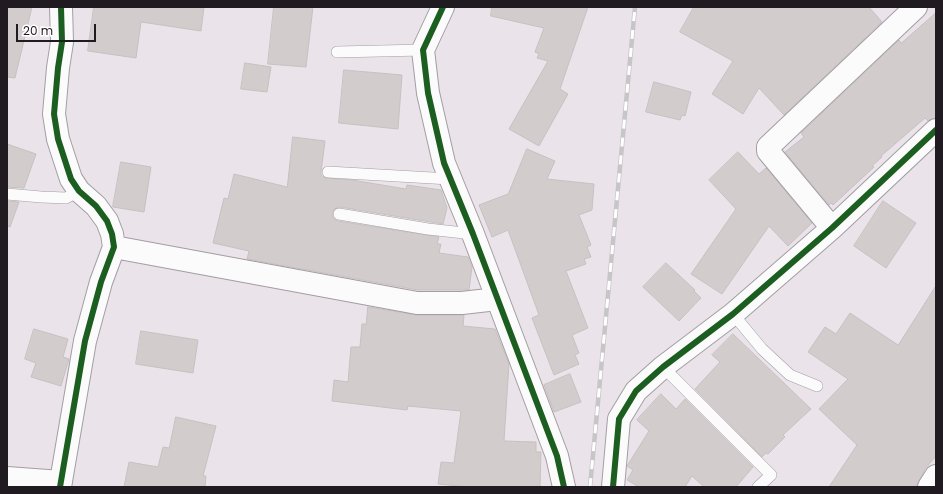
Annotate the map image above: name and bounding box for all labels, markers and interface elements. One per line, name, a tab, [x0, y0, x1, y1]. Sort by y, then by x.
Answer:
scale bar	[18, 16, 98, 42]
text: 20 m	[23, 22, 53, 39]

